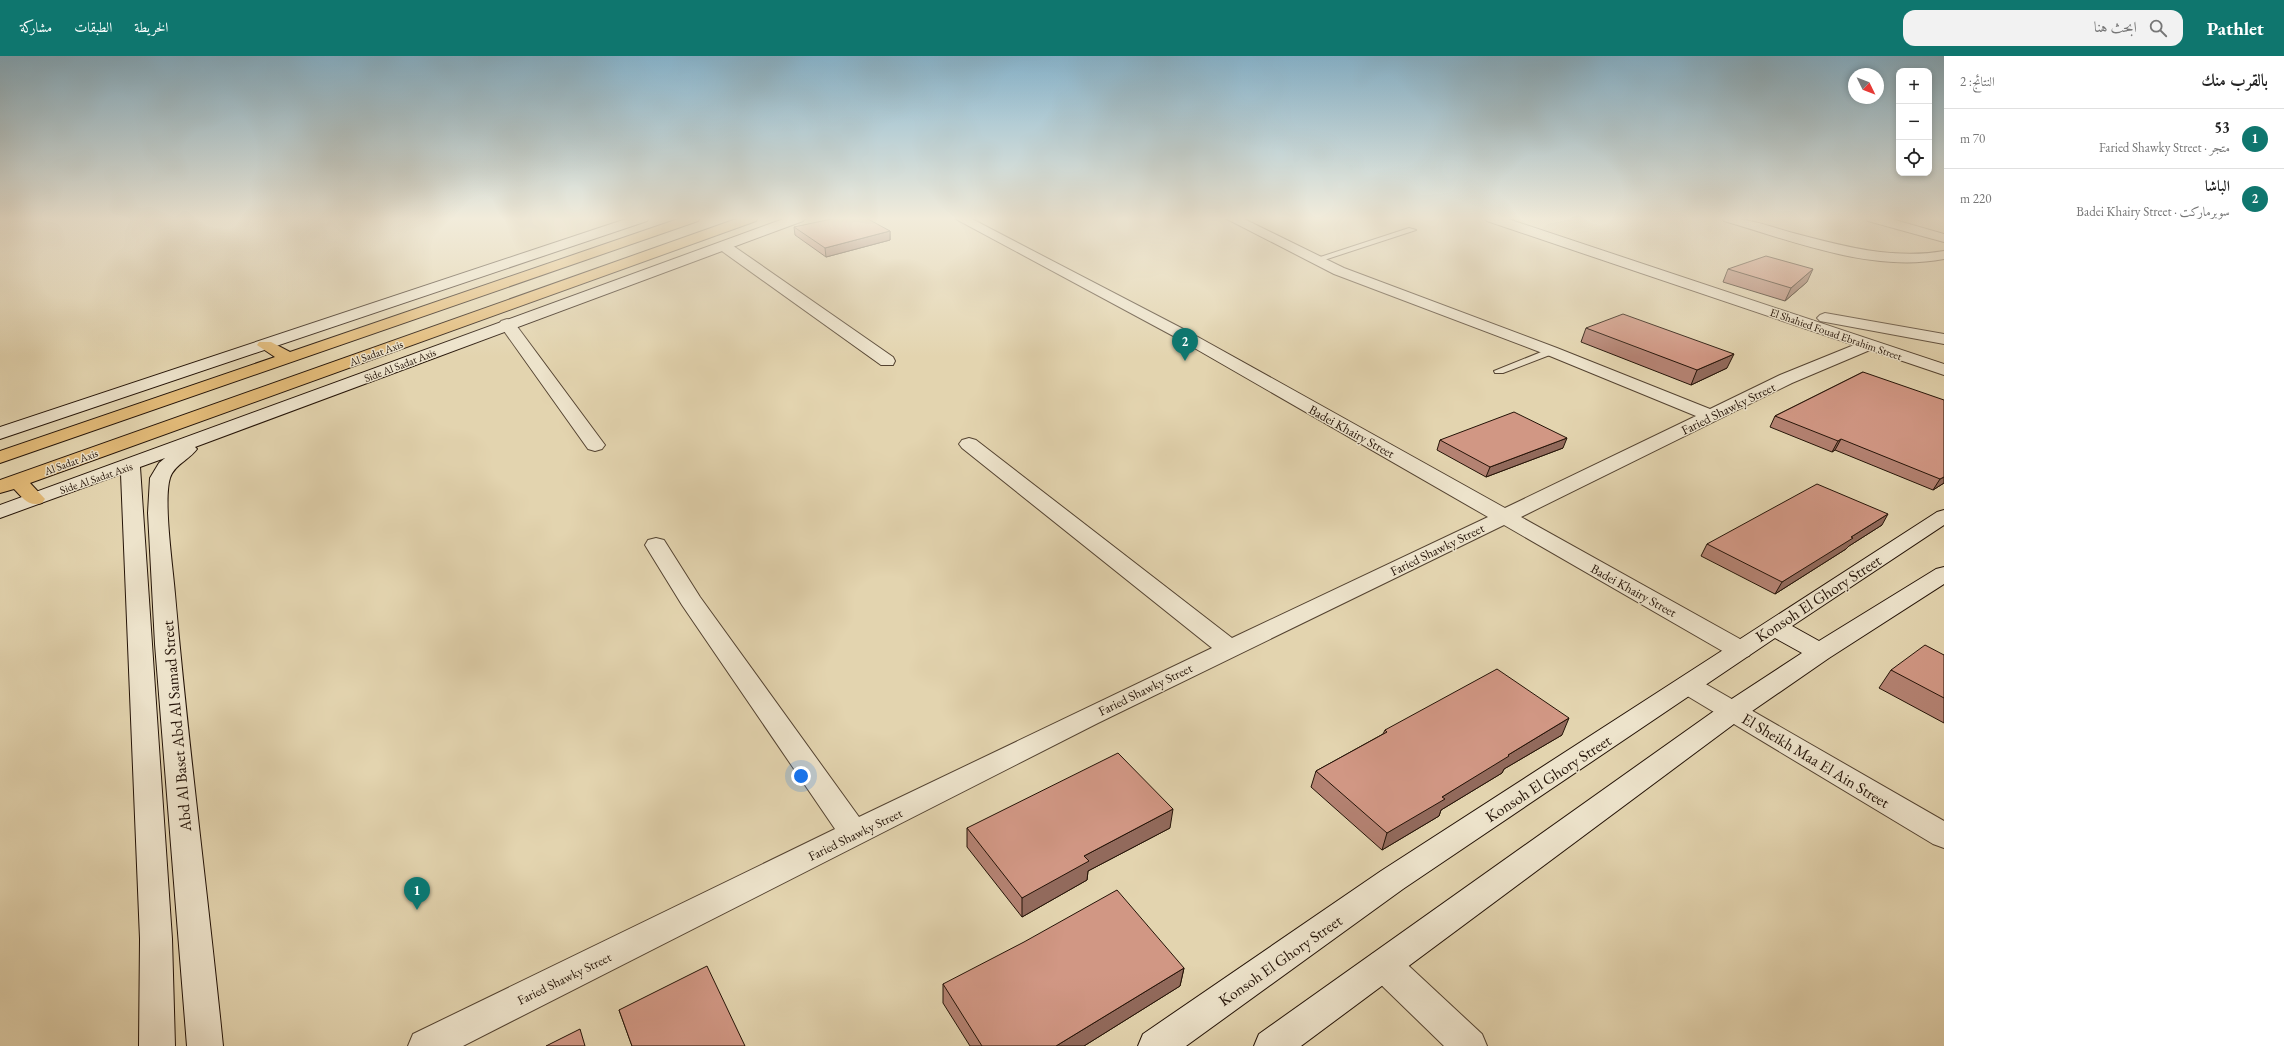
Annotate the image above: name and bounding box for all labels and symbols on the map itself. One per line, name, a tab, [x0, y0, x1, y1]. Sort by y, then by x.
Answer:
north arrow	[1848, 68, 1884, 104]
street label: El Shahied Fouad Ebrahim Street	[1768, 305, 1904, 363]
pin: 2	[1172, 328, 1198, 361]
street label: Al Sadat Axis	[346, 337, 405, 370]
street label: Side Al Sadat Axis	[362, 345, 438, 385]
street label: Faried Shawky Street	[1678, 378, 1778, 439]
street label: Badei Khairy Street	[1306, 401, 1398, 462]
street label: Al Sadat Axis	[41, 446, 100, 479]
street label: Side Al Sadat Axis	[58, 459, 135, 497]
street label: Faried Shawky Street	[1387, 519, 1487, 580]
street label: Konsoh El Ghory Street	[1751, 550, 1885, 647]
street label: Badei Khairy Street	[1588, 560, 1680, 621]
street label: Abd Al Baset Abd Al Samad Street	[157, 619, 196, 833]
street label: Faried Shawky Street	[1095, 659, 1195, 720]
street label: El Sheikh Maa El Ain Street	[1738, 708, 1893, 813]
street label: Konsoh El Ghory Street	[1481, 730, 1615, 827]
your location	[791, 766, 811, 786]
street label: Faried Shawky Street	[805, 804, 905, 865]
pin: 1	[404, 877, 430, 910]
street label: Konsoh El Ghory Street	[1214, 910, 1346, 1011]
street label: Faried Shawky Street	[514, 948, 614, 1009]

